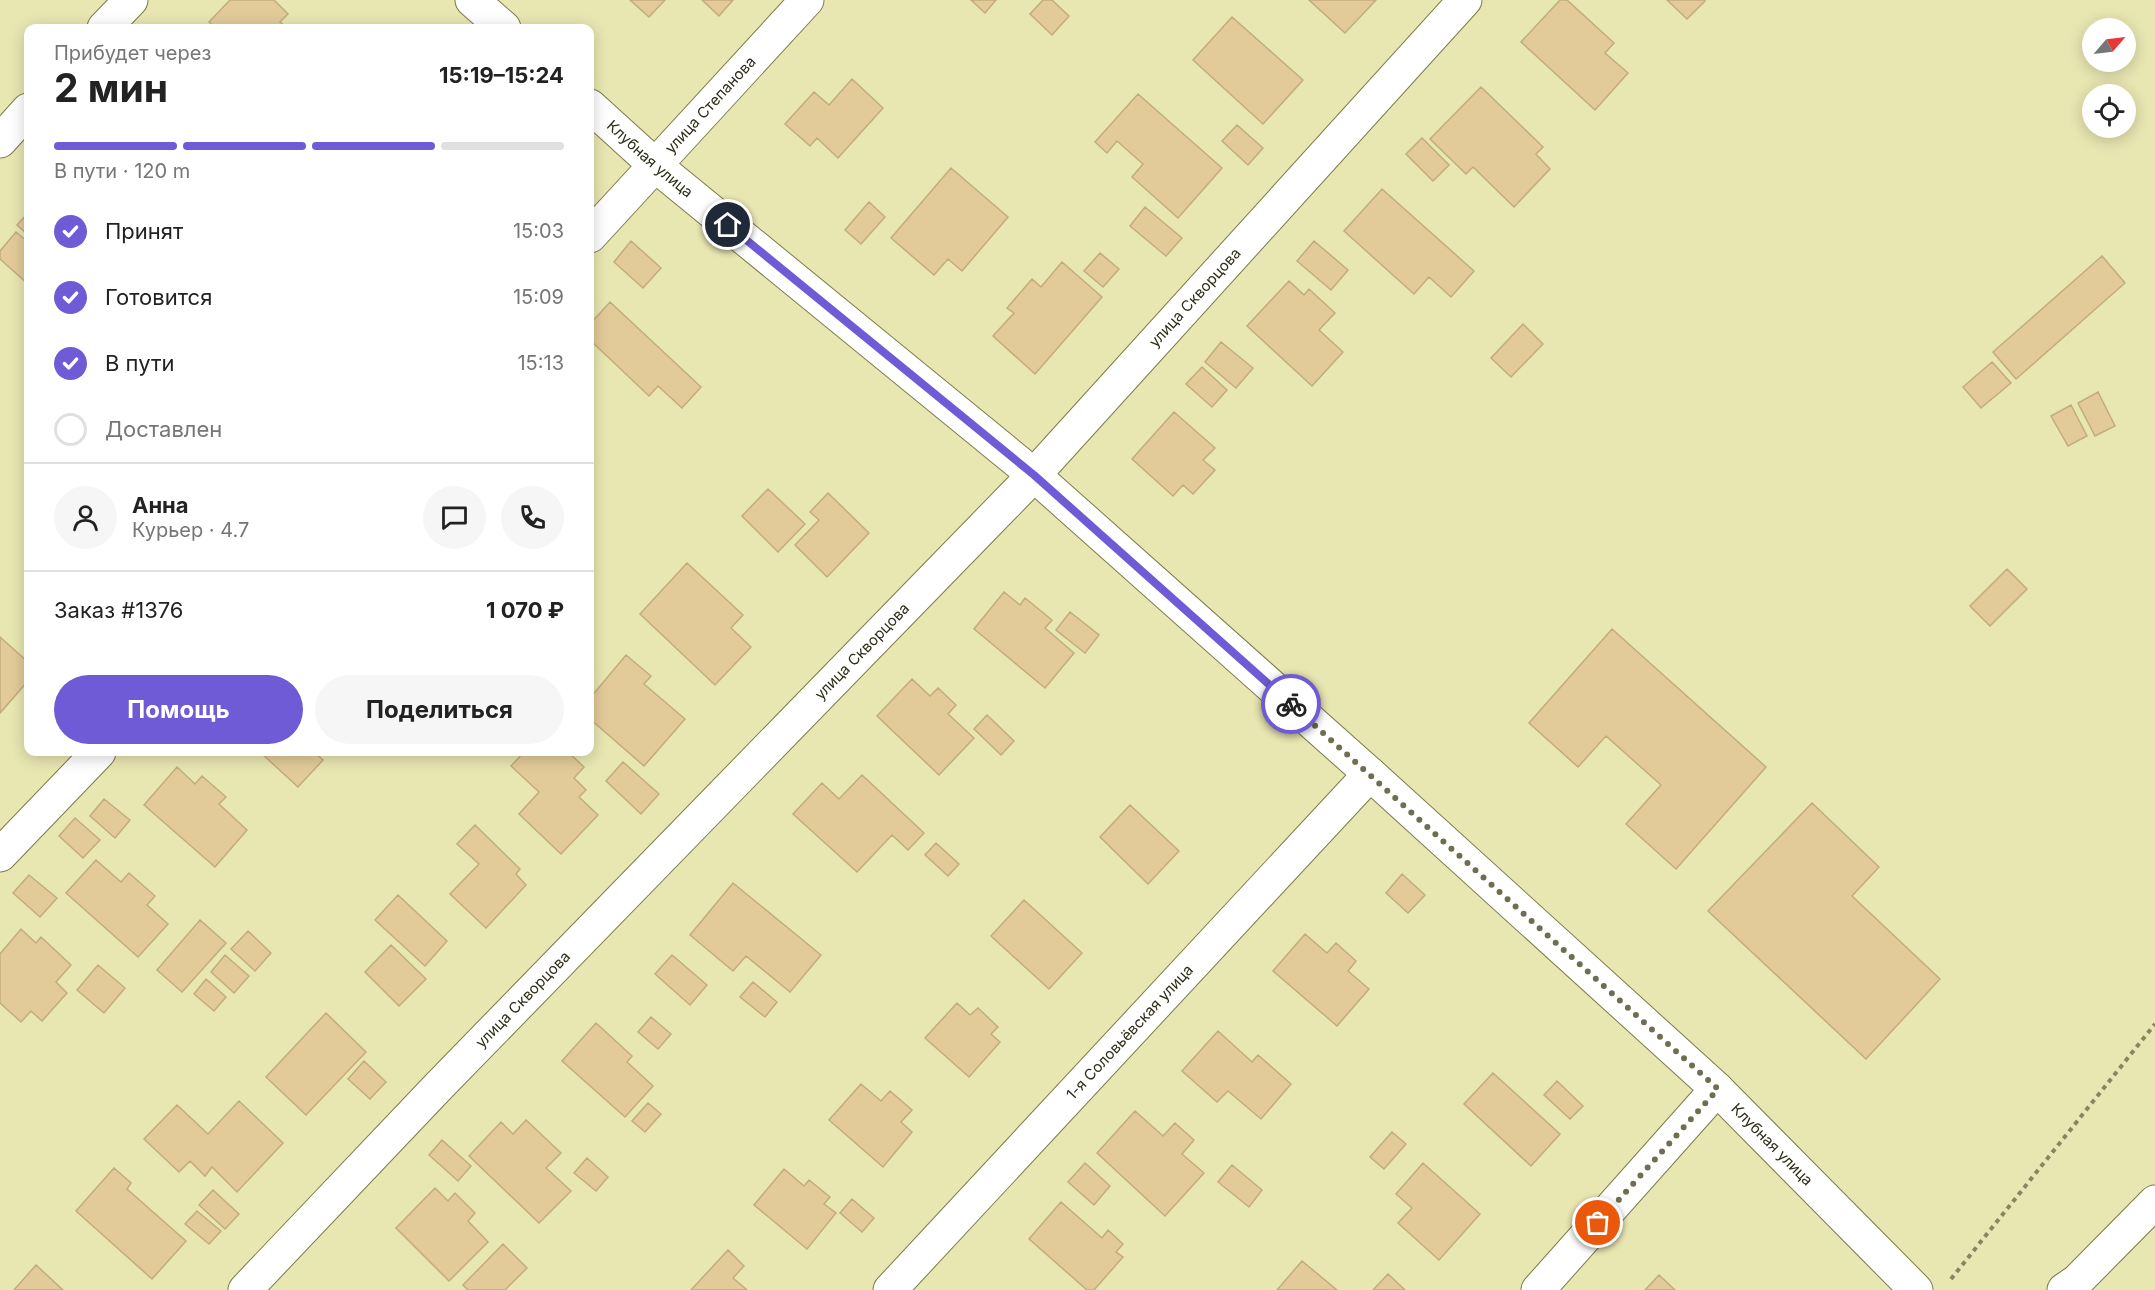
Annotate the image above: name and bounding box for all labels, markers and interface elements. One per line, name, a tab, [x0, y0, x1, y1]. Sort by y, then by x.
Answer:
north arrow	[2082, 18, 2136, 72]
map controls	[2082, 18, 2136, 138]
text: Прибудет через	[54, 41, 211, 65]
street label: улица Степанова	[661, 52, 760, 157]
text: 15:19–15:24	[439, 62, 564, 88]
text: 2 мин	[54, 64, 168, 111]
button: locate	[2082, 84, 2136, 138]
street label: Клубная улица	[603, 116, 697, 201]
text: В пути · 120 m	[54, 159, 190, 183]
pin	[702, 199, 753, 250]
icon: home	[711, 208, 744, 241]
icon: check	[54, 215, 87, 248]
text: Принят	[105, 218, 183, 244]
text: 15:03	[513, 219, 564, 243]
street label: улица Скворцова	[1145, 244, 1245, 351]
icon: check	[54, 281, 87, 314]
text: Готовится	[105, 284, 212, 310]
text: 15:09	[513, 285, 564, 309]
icon: check	[54, 347, 87, 380]
text: В пути	[105, 350, 174, 376]
text: 15:13	[517, 351, 564, 375]
text: Доставлен	[105, 416, 222, 442]
button: person	[54, 486, 117, 549]
button: chat	[423, 486, 486, 549]
button: phone	[501, 486, 564, 549]
text: Анна	[132, 492, 189, 518]
text: Курьер · 4.7	[132, 518, 249, 542]
text: Заказ #1376	[54, 597, 184, 623]
text: 1 070 ₽	[486, 597, 564, 623]
street label: улица Скворцова	[810, 599, 913, 703]
courier	[1261, 674, 1321, 734]
button: Помощь	[54, 675, 303, 744]
button: Поделиться	[315, 675, 564, 744]
icon: bike	[1275, 688, 1308, 721]
street label: улица Скворцова	[471, 947, 574, 1052]
street label: 1-я Соловьёвская улица	[1062, 960, 1197, 1103]
street label: Клубная улица	[1727, 1099, 1817, 1189]
pin	[1572, 1197, 1623, 1248]
icon: bag	[1581, 1206, 1614, 1239]

